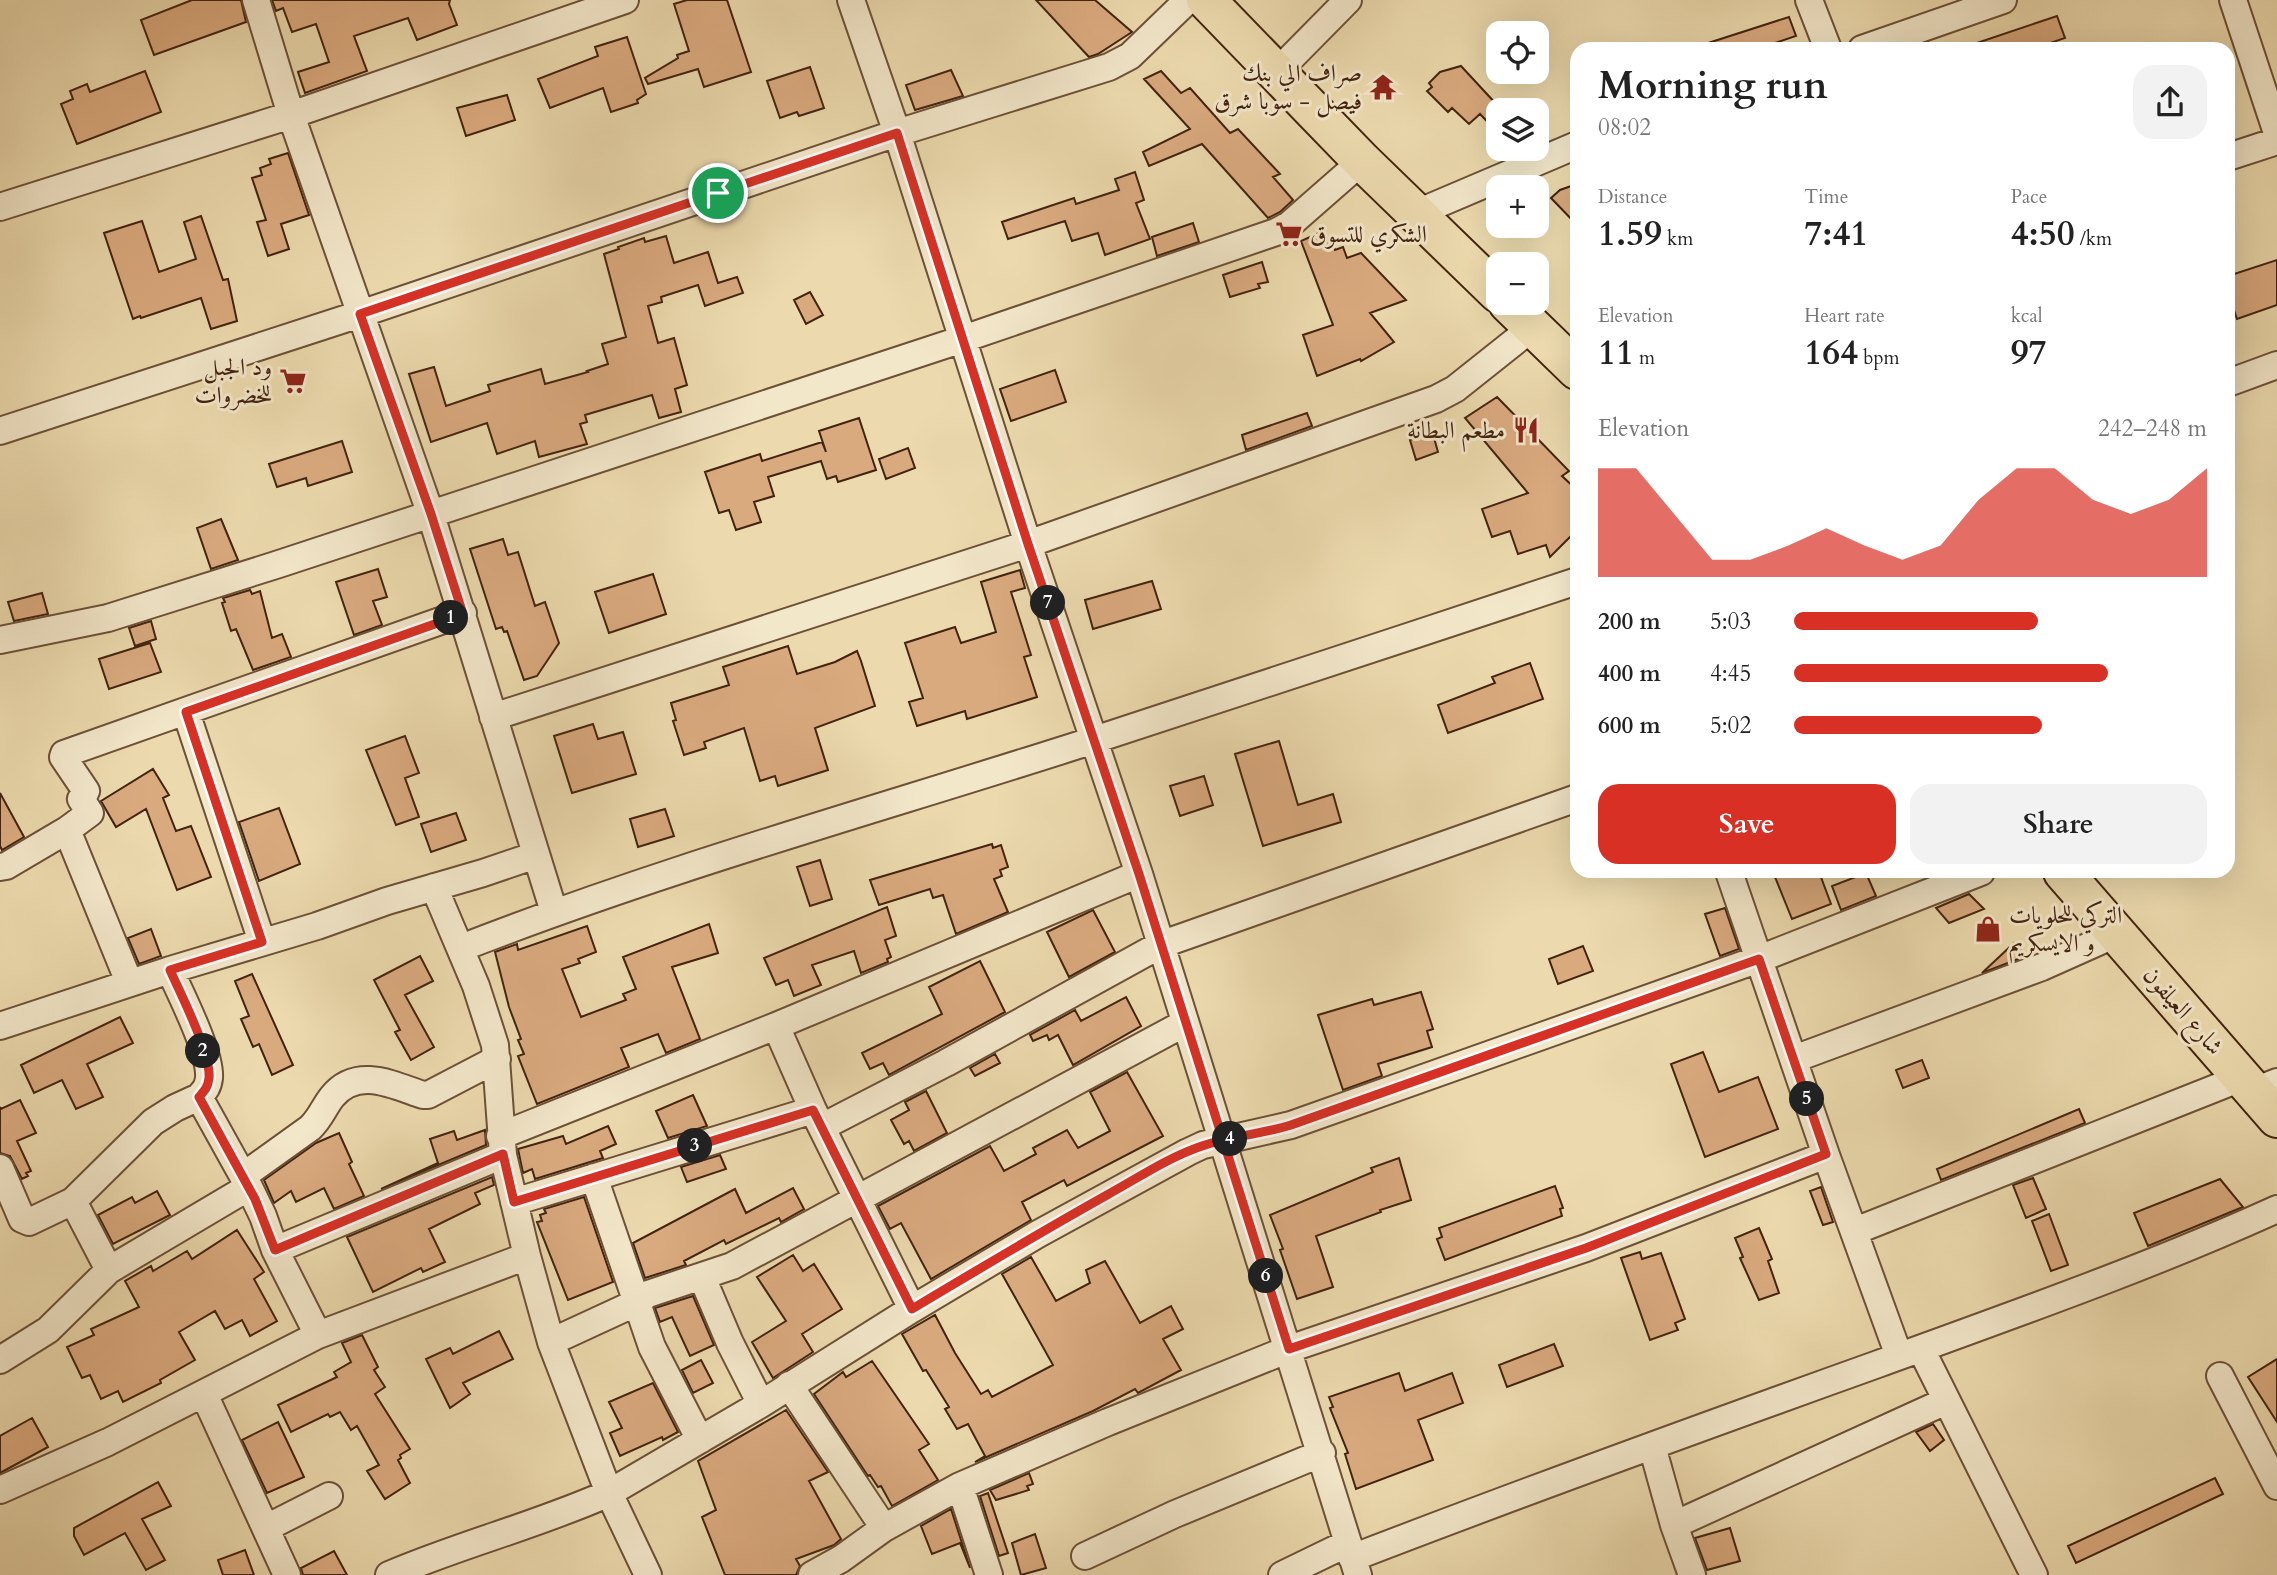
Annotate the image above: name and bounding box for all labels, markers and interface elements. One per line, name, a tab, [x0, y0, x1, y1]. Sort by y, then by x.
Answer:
map controls	[1486, 21, 1549, 315]
button: locate	[1486, 21, 1549, 84]
place label: صراف الي بنك فيصل - سوبا شرق	[1214, 57, 1362, 118]
text: Morning run	[1598, 60, 1828, 112]
button: share	[2133, 65, 2207, 139]
temple icon: صراف الي بنك فيصل - سوبا شرق	[1368, 72, 1398, 102]
button: layers	[1486, 98, 1549, 161]
text: 08:02	[1598, 112, 1651, 143]
pin	[688, 163, 748, 223]
icon: arrive	[699, 174, 737, 212]
button: +	[1486, 175, 1549, 238]
text: Distance	[1598, 184, 1667, 210]
text: Time	[1804, 184, 1848, 210]
text: Pace	[2011, 184, 2047, 210]
text: 1.59	[1598, 210, 1662, 258]
text: 7:41	[1804, 210, 1868, 258]
text: 4:50	[2011, 210, 2075, 258]
place label: الشكري للتسوق	[1310, 218, 1427, 253]
supermarket icon: الشكري للتسوق	[1274, 219, 1304, 249]
text: km	[1662, 226, 1693, 252]
text: /km	[2075, 226, 2112, 252]
button: −	[1486, 252, 1549, 315]
text: Elevation	[1598, 303, 1673, 329]
text: Heart rate	[1804, 303, 1885, 329]
text: kcal	[2011, 303, 2043, 329]
text: 11	[1598, 329, 1634, 377]
text: 164	[1804, 329, 1858, 377]
text: 97	[2011, 329, 2047, 377]
text: m	[1634, 345, 1655, 371]
text: bpm	[1858, 345, 1900, 371]
place label: ود الجبل للخضروات	[194, 351, 272, 412]
supermarket icon: ود الجبل للخضروات	[278, 366, 308, 396]
text: Elevation	[1598, 413, 1689, 444]
text: 242–248 m	[2098, 413, 2207, 444]
place label: مطعم البطانة	[1407, 414, 1505, 452]
restaurant icon: مطعم البطانة	[1511, 415, 1541, 445]
pin: 7	[1030, 586, 1066, 620]
text: 7	[1043, 589, 1052, 615]
pin: 1	[434, 600, 468, 636]
text: 1	[446, 604, 455, 630]
text: 200 m	[1598, 606, 1661, 637]
text: 5:03	[1710, 606, 1751, 637]
text: 400 m	[1598, 658, 1661, 689]
text: 4:45	[1710, 658, 1751, 689]
text: 600 m	[1598, 710, 1661, 741]
text: 5:02	[1710, 710, 1751, 741]
button: Save	[1598, 784, 1896, 864]
button: Share	[1910, 784, 2207, 864]
place label: التركي للحلويات و الايسكريم	[2009, 899, 2122, 964]
shop icon: التركي للحلويات و الايسكريم	[1973, 914, 2003, 944]
street label: شارع العيلفون	[2133, 959, 2231, 1065]
pin: 2	[186, 1034, 220, 1068]
text: 2	[198, 1037, 207, 1063]
pin: 5	[1790, 1082, 1825, 1116]
text: 5	[1802, 1085, 1811, 1111]
pin: 4	[1212, 1122, 1248, 1156]
text: 4	[1225, 1125, 1234, 1151]
pin: 3	[678, 1128, 712, 1164]
text: 3	[690, 1132, 699, 1158]
pin: 6	[1248, 1258, 1284, 1294]
text: 6	[1261, 1262, 1270, 1288]

